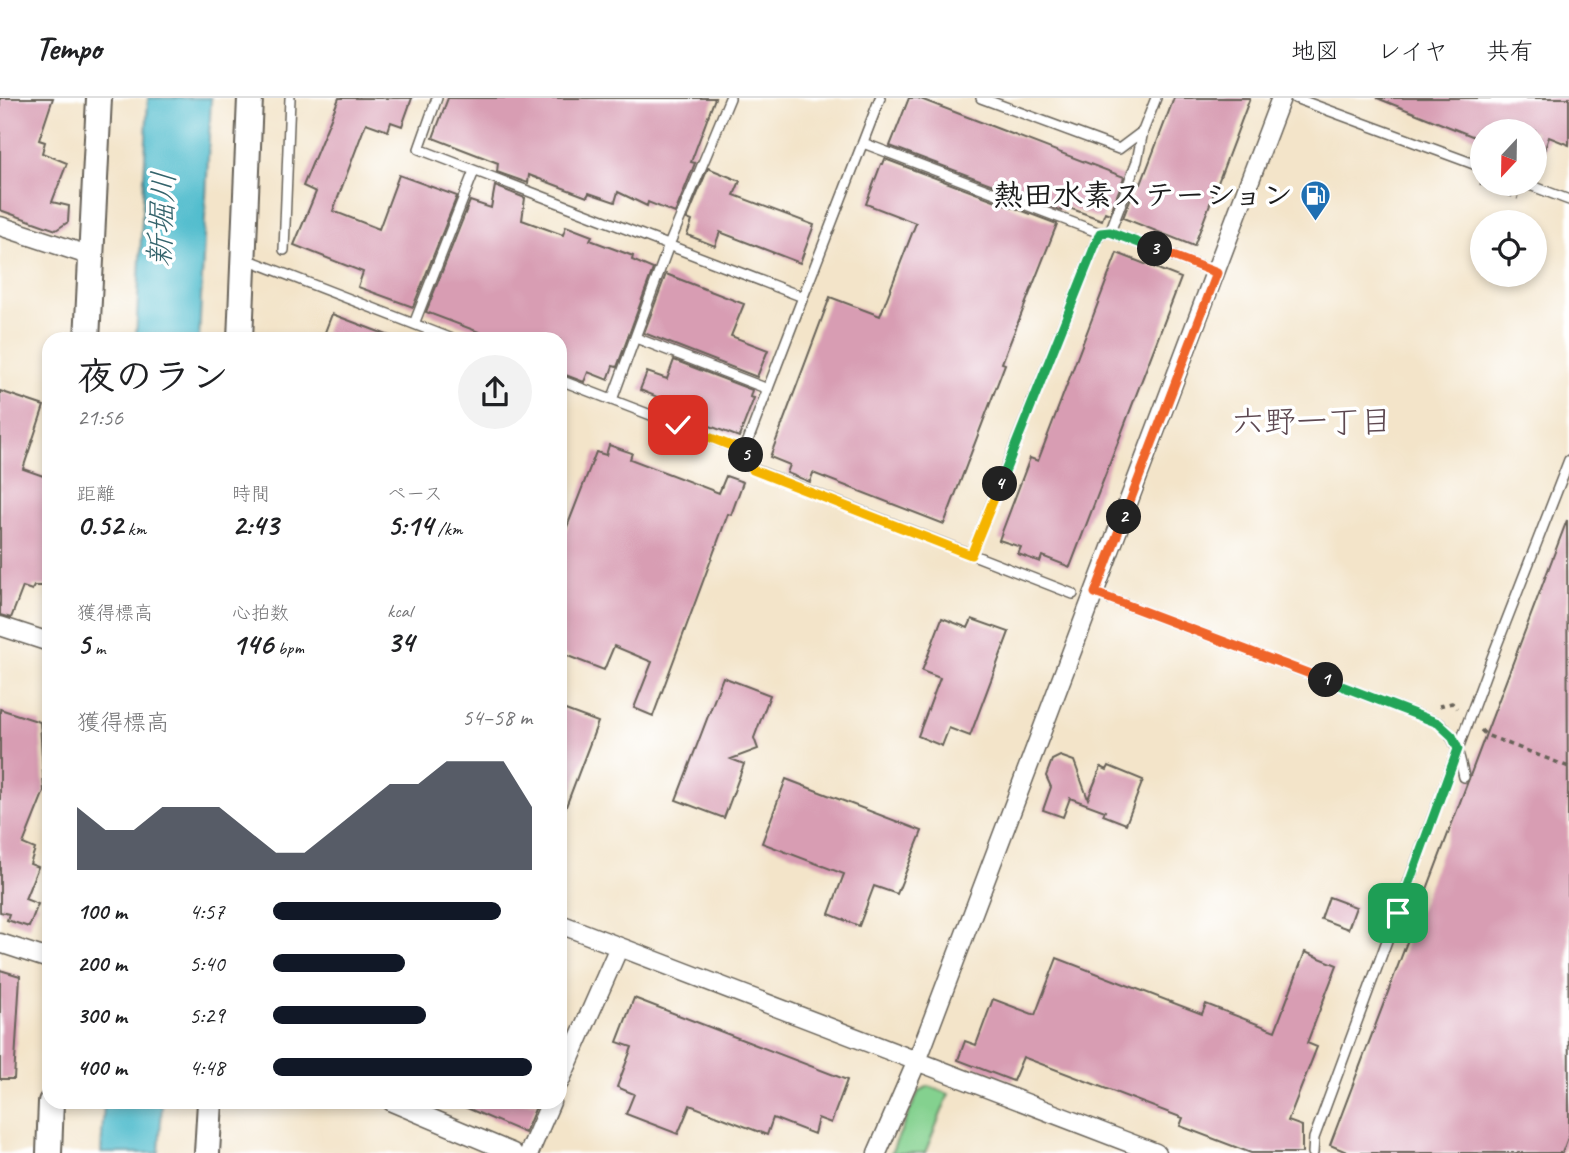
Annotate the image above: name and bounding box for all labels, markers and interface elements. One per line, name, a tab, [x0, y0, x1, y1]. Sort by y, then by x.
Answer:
text: Tempo	[35, 27, 101, 69]
text: 地図	[1291, 36, 1339, 66]
text: レイヤ	[1377, 36, 1448, 66]
text: 共有	[1486, 36, 1534, 66]
north arrow	[1470, 119, 1547, 196]
map controls	[1470, 119, 1547, 287]
water label: 新堀川	[139, 170, 184, 268]
place label: 熱田水素ステーション	[993, 176, 1293, 214]
fuel station icon: 熱田水素ステーション	[1299, 178, 1333, 222]
button: locate	[1470, 210, 1547, 287]
pin: 3	[1138, 232, 1172, 266]
text: 3	[1150, 236, 1159, 260]
text: 夜のラン	[77, 353, 229, 400]
button: share	[458, 355, 532, 429]
pin	[648, 395, 708, 455]
district label: 六野一丁目	[1232, 401, 1392, 442]
text: 21:56	[77, 403, 123, 432]
icon: check	[659, 406, 697, 444]
pin: 5	[728, 438, 764, 472]
text: 5	[741, 442, 750, 466]
pin: 4	[982, 466, 1018, 502]
text: 4	[995, 471, 1004, 495]
text: 距離	[77, 482, 115, 506]
text: 時間	[232, 482, 270, 506]
text: ペース	[387, 482, 443, 506]
pin: 2	[1106, 500, 1142, 534]
text: 2	[1119, 504, 1128, 528]
text: 0.52	[77, 506, 123, 544]
text: 2:43	[232, 506, 278, 544]
text: 5:14	[387, 506, 433, 544]
text: km	[123, 517, 146, 541]
text: /km	[433, 517, 462, 541]
text: kcal	[387, 599, 412, 623]
text: 獲得標高	[77, 601, 153, 625]
text: 心拍数	[232, 601, 289, 625]
text: 34	[387, 623, 414, 661]
text: 5	[77, 625, 90, 663]
text: 146	[232, 625, 273, 663]
text: m	[90, 636, 105, 660]
text: bpm	[273, 636, 304, 660]
pin: 1	[1308, 662, 1344, 698]
text: 1	[1321, 667, 1330, 691]
text: 54–58 m	[462, 703, 532, 732]
text: 獲得標高	[77, 708, 169, 737]
pin	[1368, 883, 1428, 943]
icon: arrive	[1379, 894, 1417, 932]
text: 100 m	[77, 897, 127, 926]
text: 4:57	[189, 897, 225, 926]
text: 200 m	[77, 949, 127, 978]
text: 5:40	[189, 949, 225, 978]
text: 300 m	[77, 1001, 127, 1030]
text: 5:29	[189, 1001, 225, 1030]
text: 400 m	[77, 1053, 127, 1082]
text: 4:48	[189, 1053, 225, 1082]

